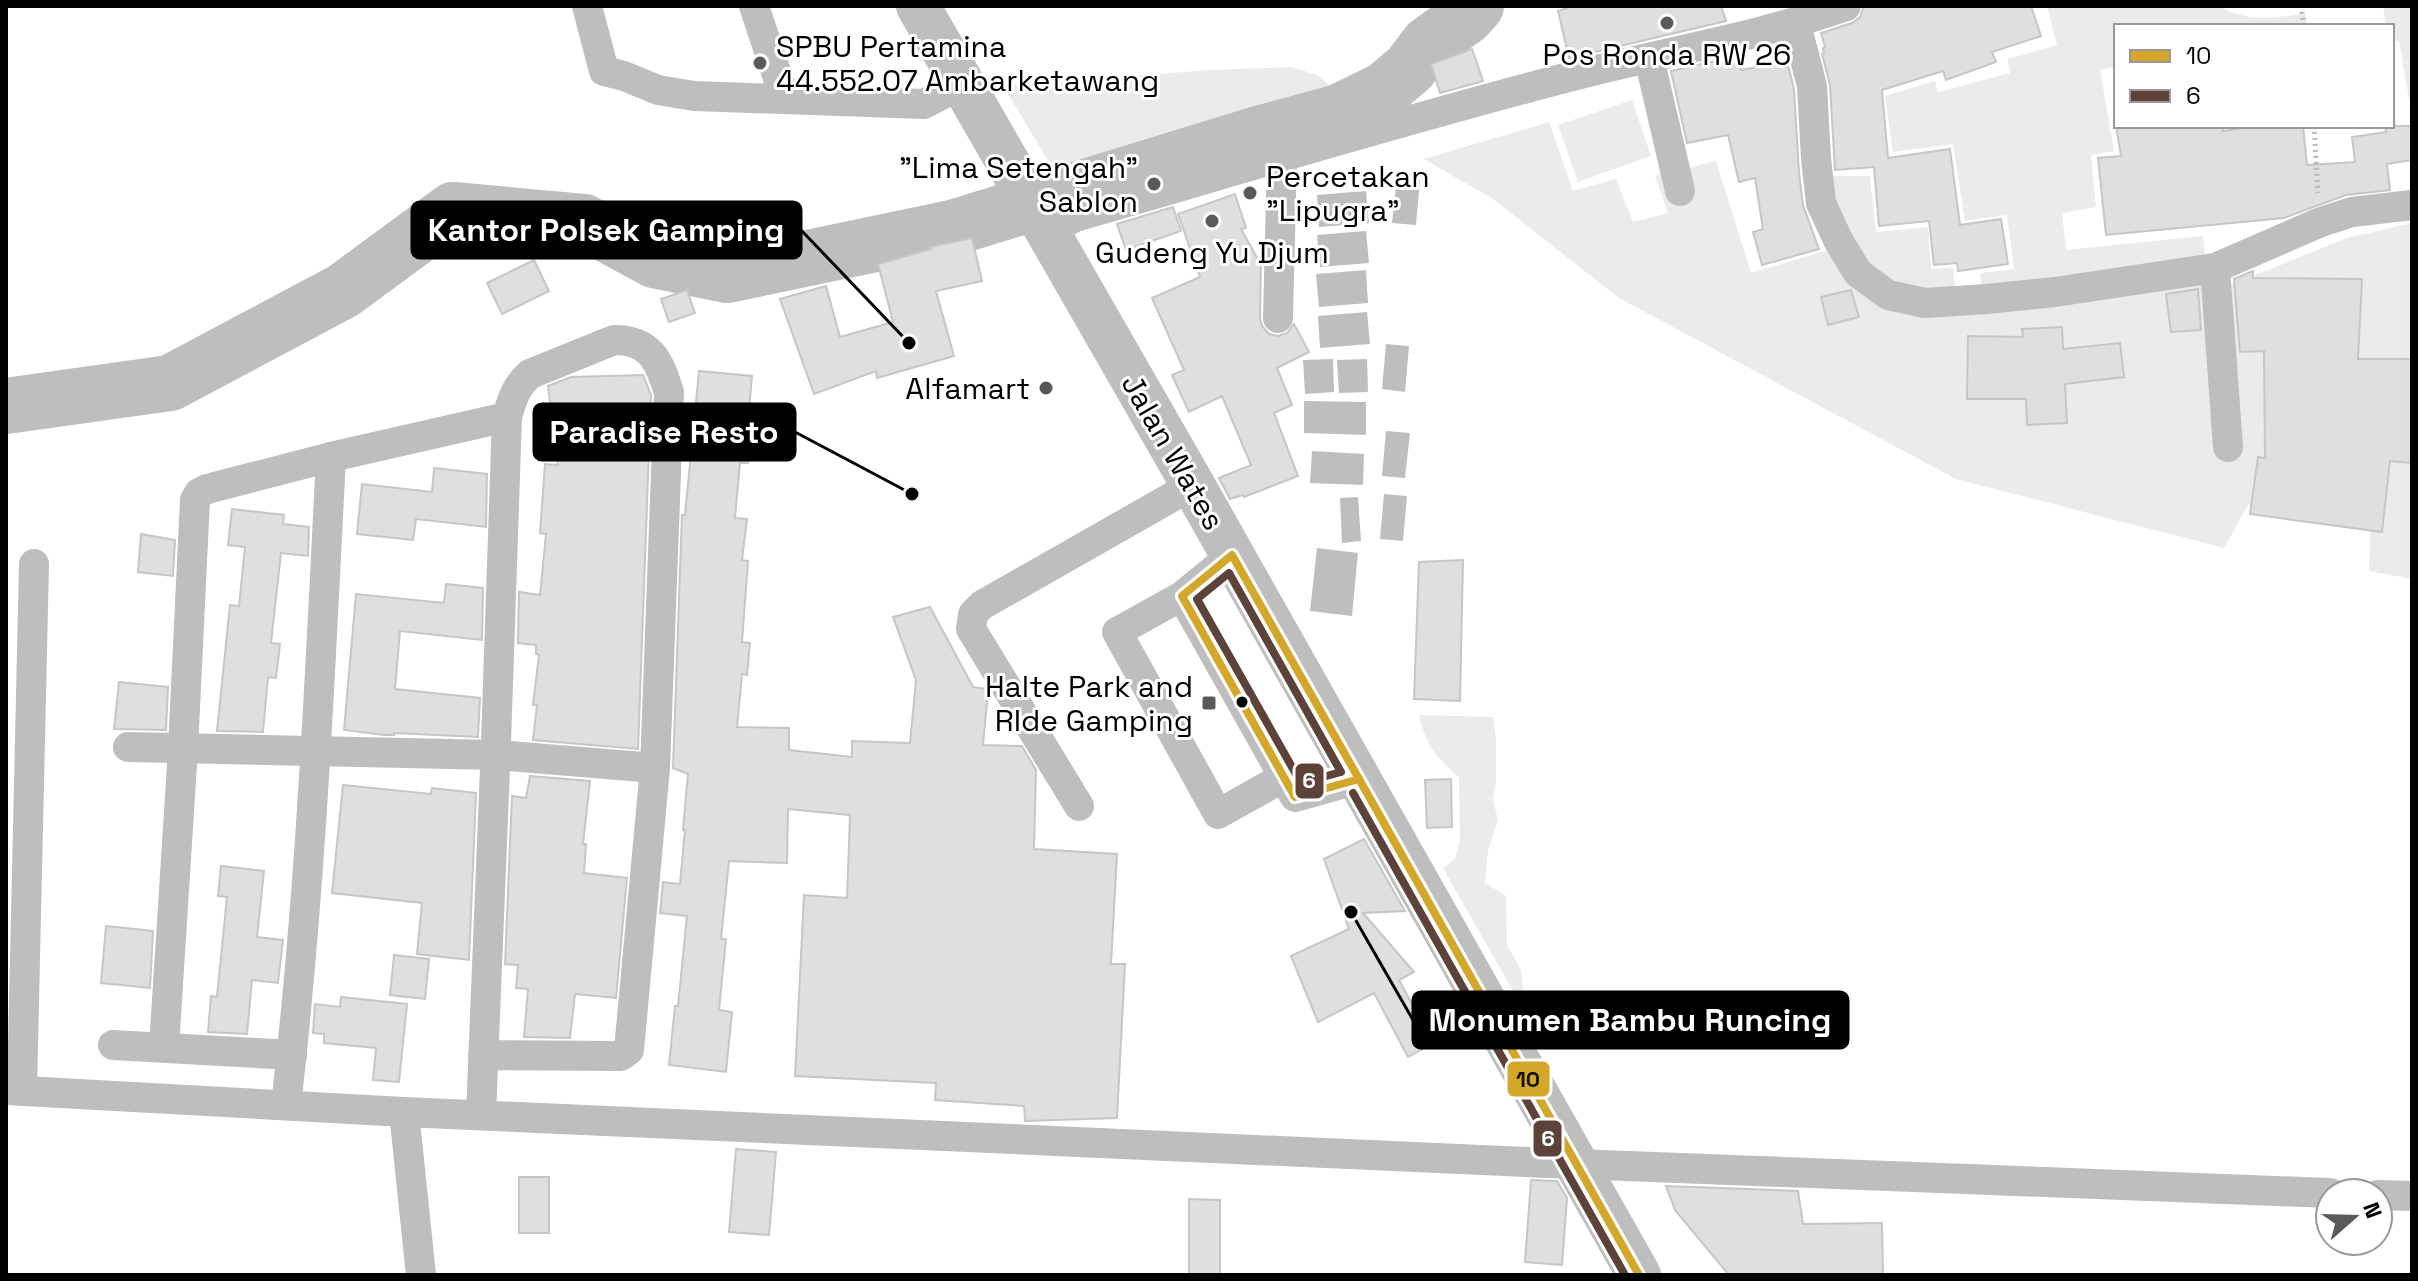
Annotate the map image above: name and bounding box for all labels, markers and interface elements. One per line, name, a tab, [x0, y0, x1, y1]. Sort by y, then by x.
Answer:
marker: Pos Ronda RW 26	[1658, 14, 1676, 32]
legend	[2114, 24, 2394, 128]
place label: SPBU Pertamina 44.552.07 Ambarketawang	[776, 27, 1159, 100]
place label: Pos Ronda RW 26	[1543, 35, 1791, 74]
text: 10	[2186, 40, 2211, 71]
marker: SPBU Pertamina 44.552.07 Ambarketawang	[751, 54, 769, 72]
text: 6	[2186, 80, 2201, 111]
place label: "Lima Setengah" Sablon	[899, 148, 1138, 221]
place label: Percetakan "Lipugra"	[1266, 157, 1430, 230]
marker: "Lima Setengah" Sablon	[1145, 175, 1163, 193]
marker: Percetakan "Lipugra"	[1241, 184, 1259, 202]
callout: Kantor Polsek Gamping	[412, 202, 801, 258]
text: Kantor Polsek Gamping	[428, 210, 784, 250]
marker: Gudeng Yu Djum	[1203, 212, 1221, 230]
place label: Gudeng Yu Djum	[1095, 233, 1329, 272]
street label: Jalan Wates	[1113, 367, 1233, 537]
place label: Alfamart	[905, 369, 1030, 408]
marker: Alfamart	[1037, 379, 1055, 397]
callout: Paradise Resto	[534, 404, 795, 460]
text: Paradise Resto	[550, 412, 779, 452]
place label: Halte Park and RIde Gamping	[985, 667, 1193, 740]
marker: Halte Park and RIde Gamping	[1200, 694, 1218, 712]
unlabelled marker	[1234, 694, 1250, 710]
line badge: 6	[1294, 762, 1325, 800]
text: 6	[1302, 766, 1316, 794]
callout: Monumen Bambu Runcing	[1413, 992, 1848, 1048]
text: Monumen Bambu Runcing	[1429, 1000, 1831, 1040]
line badge: 10	[1506, 1060, 1551, 1098]
text: 10	[1516, 1065, 1540, 1093]
line badge: 6	[1532, 1119, 1563, 1158]
text: 6	[1541, 1124, 1555, 1152]
north arrow	[2314, 1177, 2394, 1257]
text: N	[2357, 1198, 2388, 1222]

